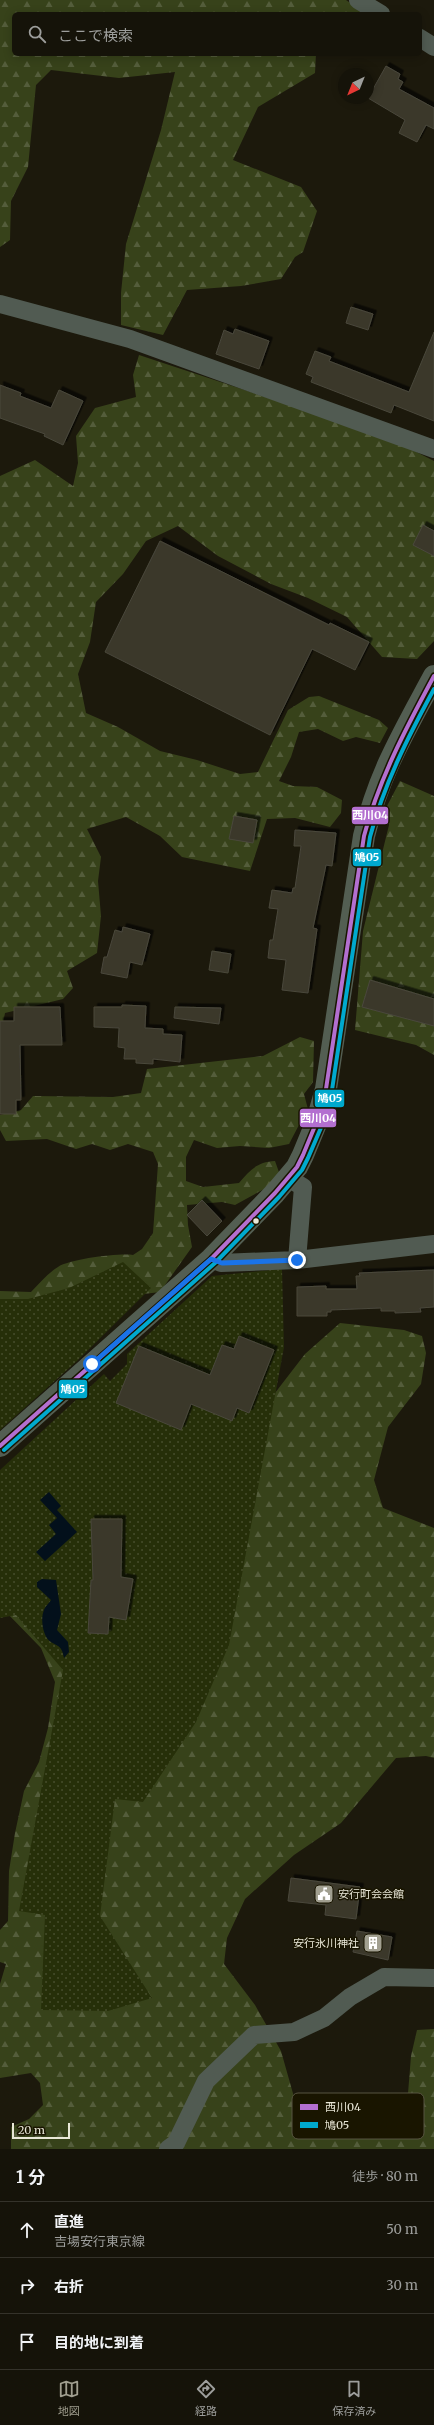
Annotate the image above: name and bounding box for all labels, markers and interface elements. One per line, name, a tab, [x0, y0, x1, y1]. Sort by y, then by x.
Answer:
search box	[12, 12, 422, 56]
icon: search	[26, 23, 48, 45]
text: ここで検索	[58, 26, 133, 45]
north arrow	[338, 68, 374, 104]
line badge: 西川04	[351, 806, 389, 825]
text: 西川04	[352, 808, 388, 822]
line badge: 鳩05	[352, 848, 382, 867]
text: 鳩05	[355, 850, 379, 864]
line badge: 鳩05	[314, 1089, 345, 1108]
text: 鳩05	[318, 1091, 342, 1105]
line badge: 西川04	[299, 1108, 337, 1128]
text: 西川04	[300, 1111, 336, 1125]
unlabelled marker	[251, 1216, 261, 1226]
route end	[288, 1251, 306, 1269]
route start	[83, 1355, 101, 1373]
line badge: 鳩05	[58, 1379, 88, 1399]
text: 鳩05	[61, 1382, 85, 1396]
public building icon: 安行町会会館	[313, 1883, 335, 1905]
place label: 安行町会会館	[338, 1887, 404, 1901]
building icon: 安行氷川神社	[362, 1932, 384, 1954]
place label: 安行氷川神社	[293, 1936, 359, 1950]
legend	[292, 2093, 424, 2139]
text: 西川04	[325, 2100, 361, 2114]
text: 鳩05	[325, 2118, 349, 2132]
scale bar	[12, 2121, 70, 2140]
text: 20 m	[18, 2123, 45, 2137]
text: 1 分	[16, 2166, 45, 2188]
text: 徒歩 · 80 m	[352, 2168, 418, 2185]
text: 直進	[54, 2212, 84, 2231]
icon: ahead	[16, 2219, 38, 2241]
text: 50 m	[386, 2221, 418, 2238]
text: 吉場安行東京線	[54, 2233, 145, 2250]
icon: right	[16, 2275, 38, 2297]
text: 右折	[54, 2277, 84, 2296]
text: 30 m	[386, 2277, 418, 2294]
icon: arrive	[16, 2331, 38, 2353]
text: 目的地に到着	[54, 2333, 144, 2352]
tab: 地図	[58, 2378, 80, 2418]
tab: 経路	[195, 2378, 217, 2418]
tab: 保存済み	[332, 2378, 376, 2418]

